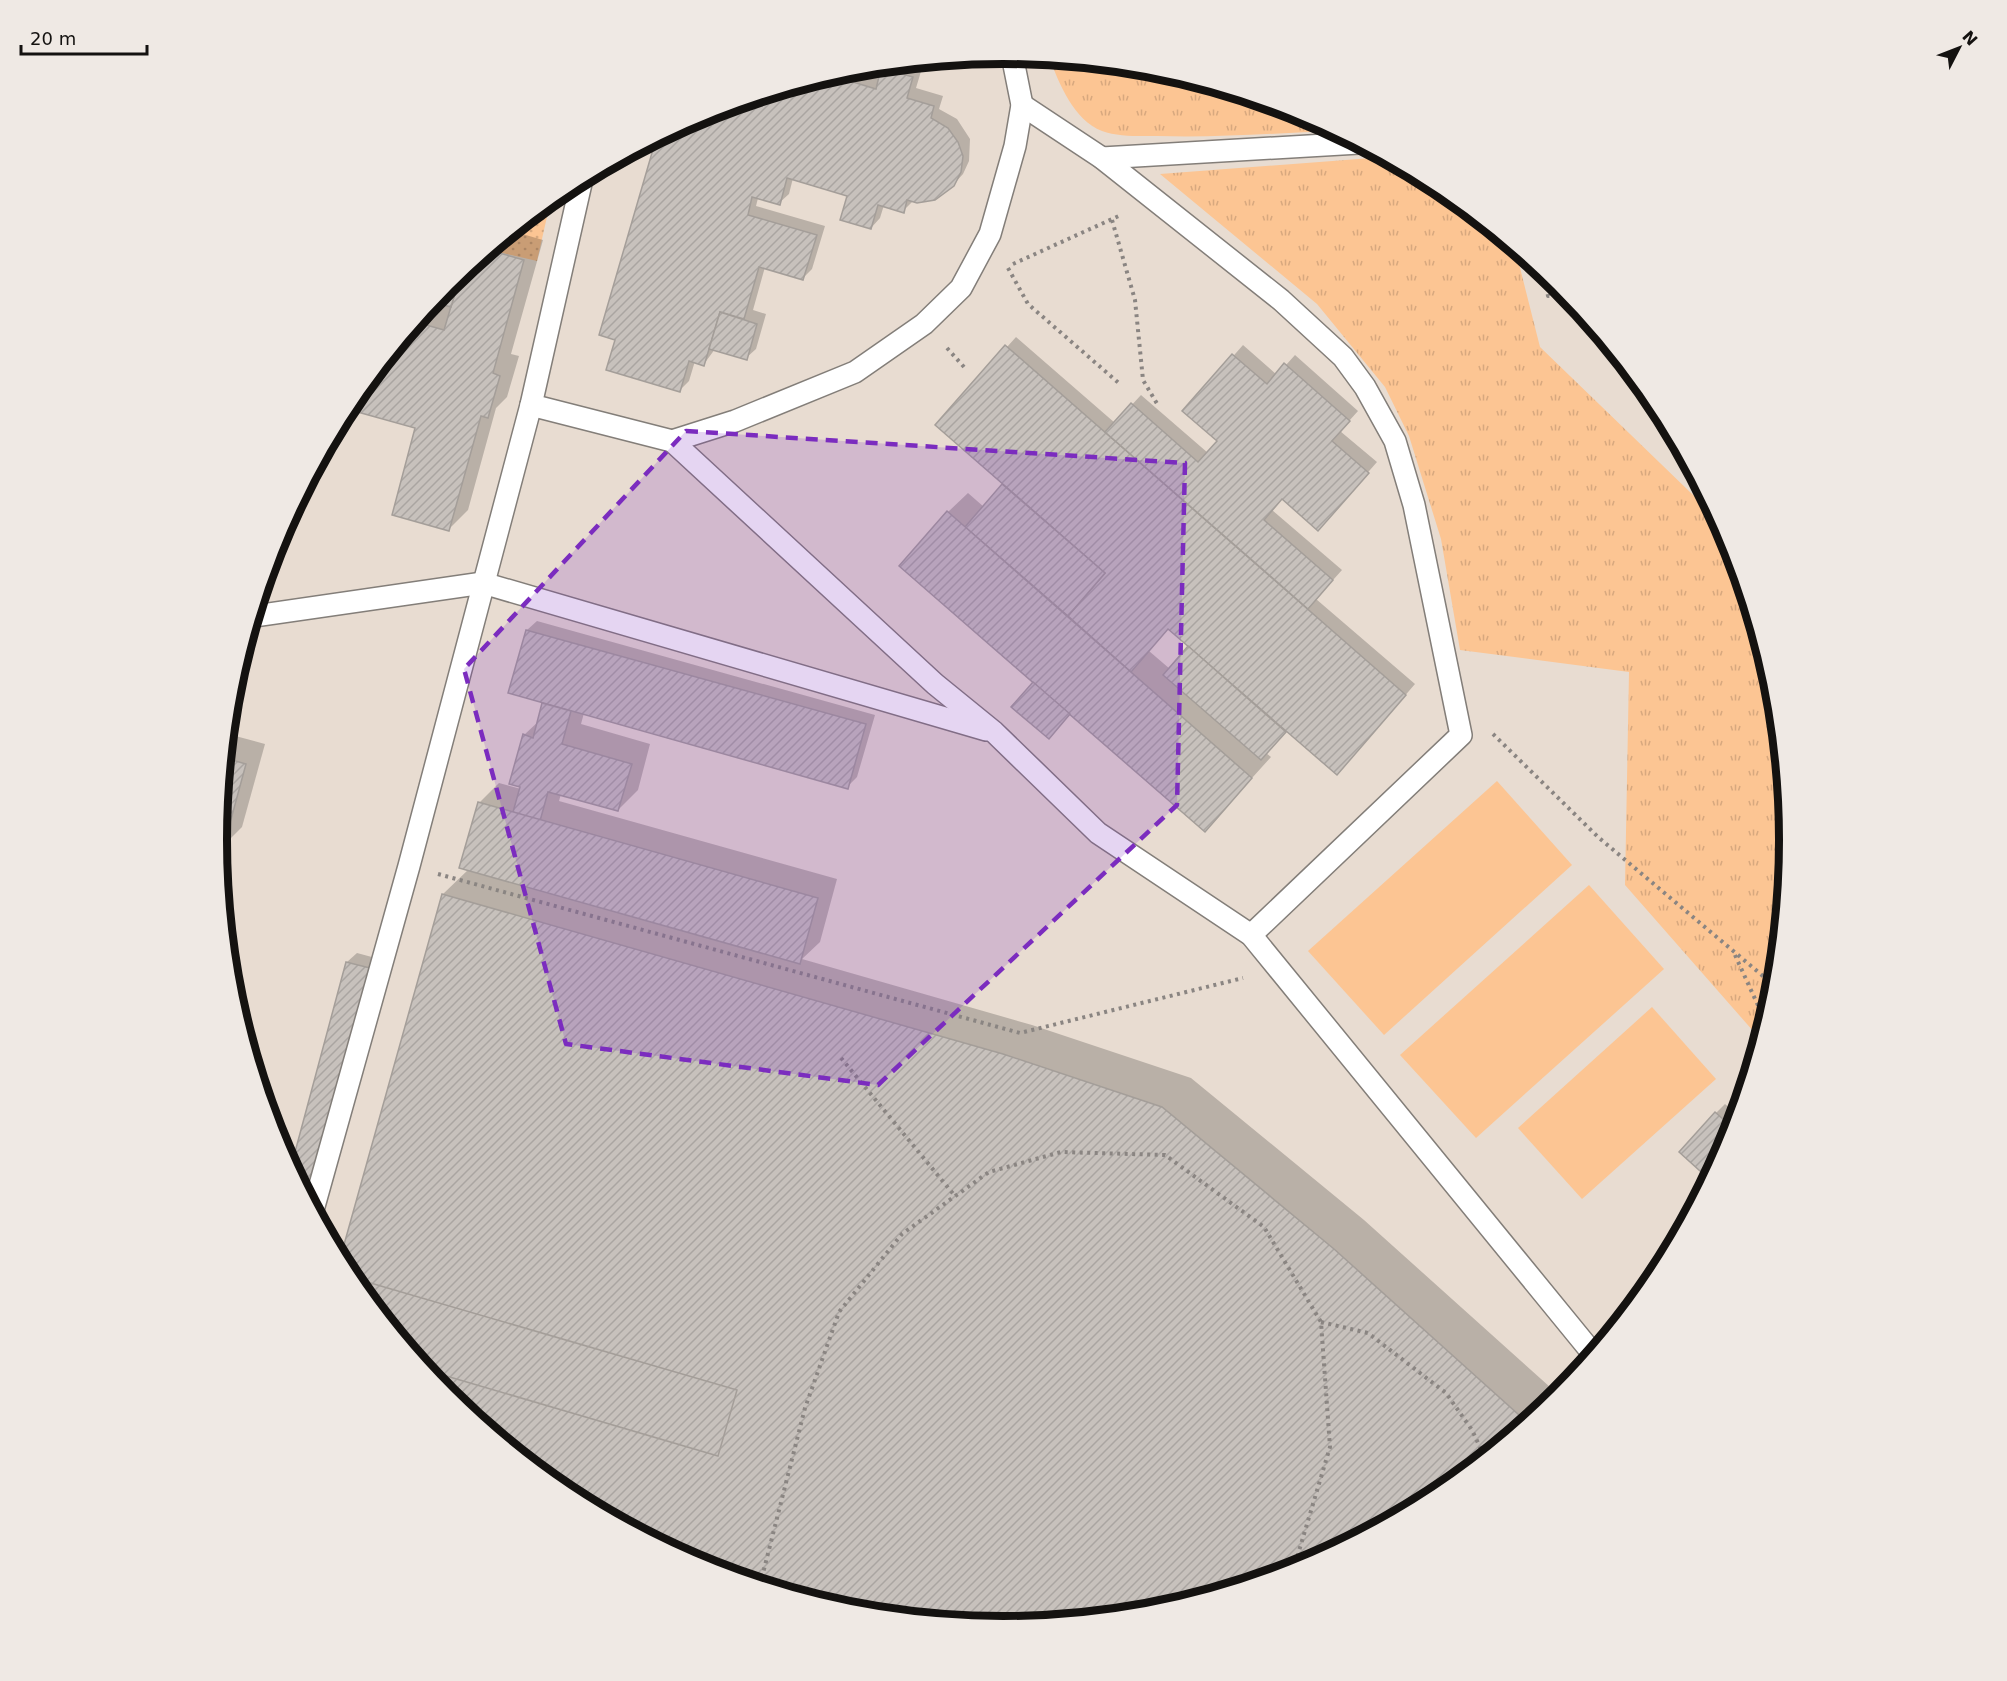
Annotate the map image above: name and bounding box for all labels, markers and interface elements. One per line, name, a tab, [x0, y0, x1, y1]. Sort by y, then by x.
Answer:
scale bar	[21, 18, 147, 56]
north arrow	[1929, 18, 1989, 78]
text: N	[1958, 27, 1981, 50]
text: 20 m	[30, 28, 76, 49]

